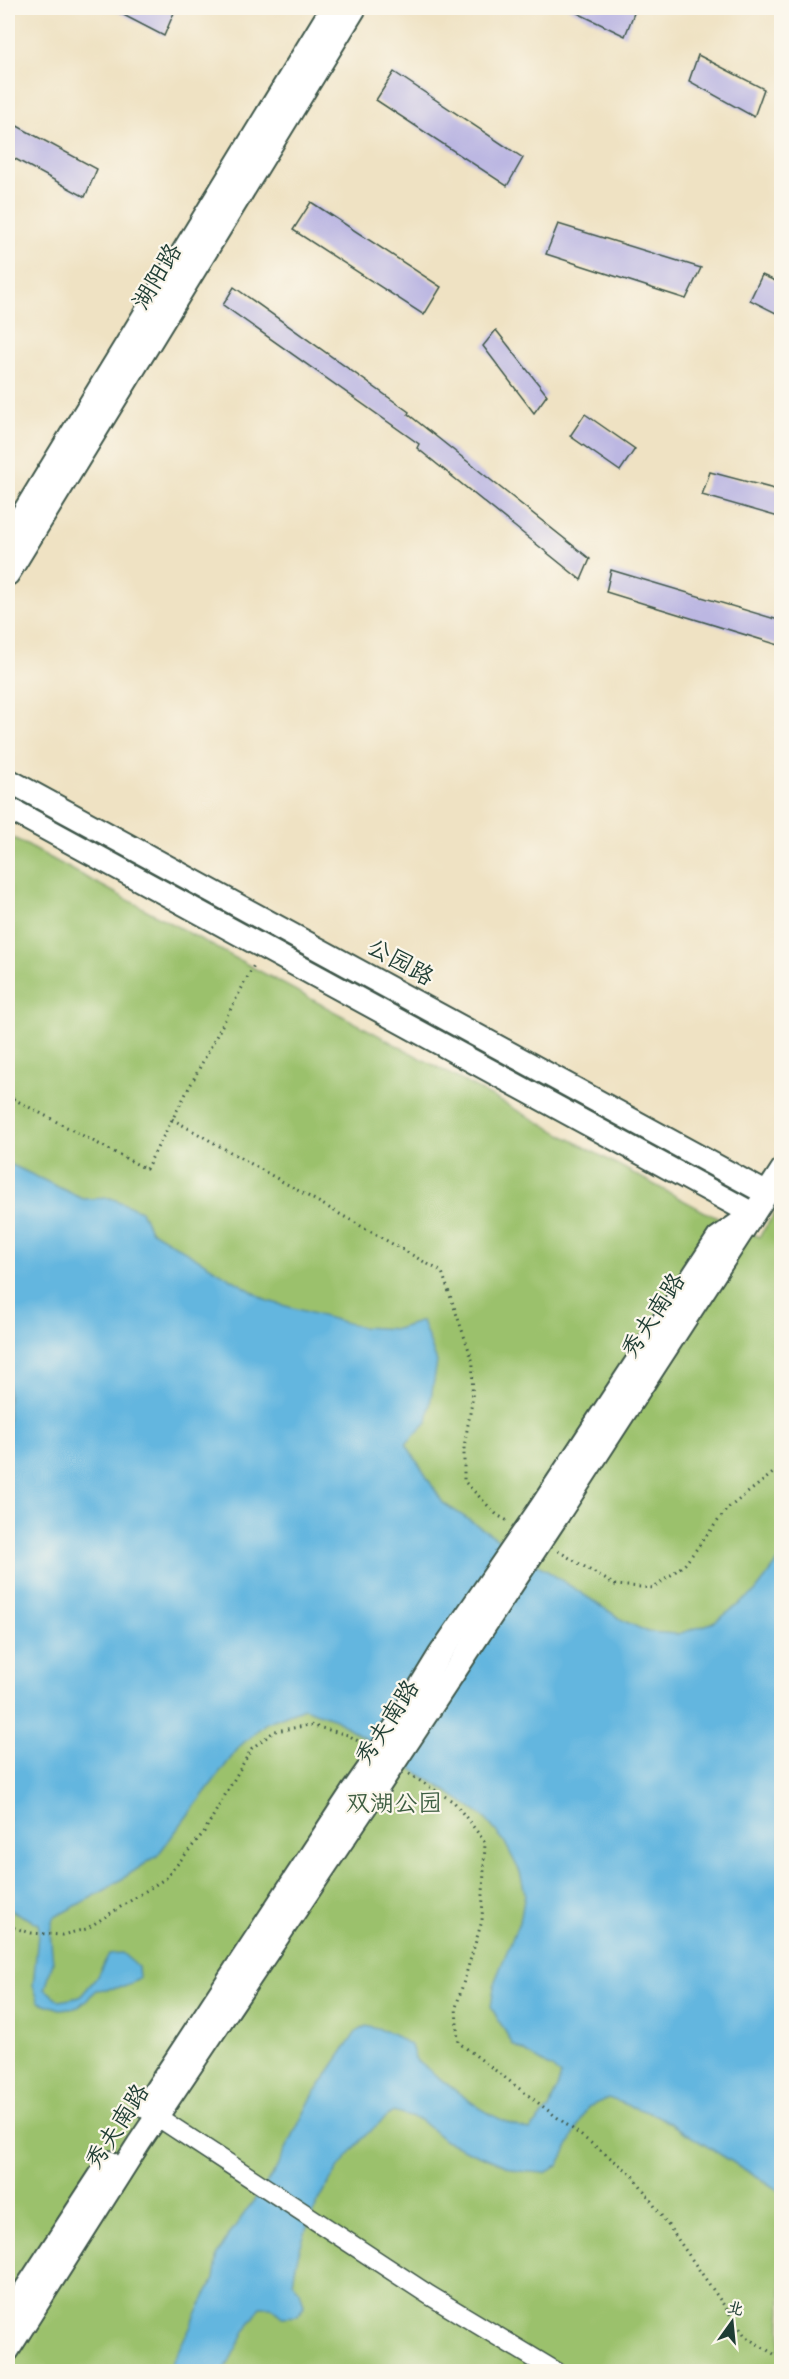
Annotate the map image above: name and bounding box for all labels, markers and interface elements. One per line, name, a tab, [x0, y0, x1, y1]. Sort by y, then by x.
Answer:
street label: 湖阳路	[126, 238, 190, 316]
street label: 公园路	[361, 932, 439, 994]
street label: 秀夫南路	[615, 1267, 693, 1365]
street label: 秀夫南路	[349, 1674, 427, 1772]
park label: 双湖公园	[346, 1789, 442, 1820]
street label: 秀夫南路	[79, 2078, 157, 2176]
north arrow	[702, 2292, 762, 2352]
text: 北	[725, 2297, 746, 2321]

